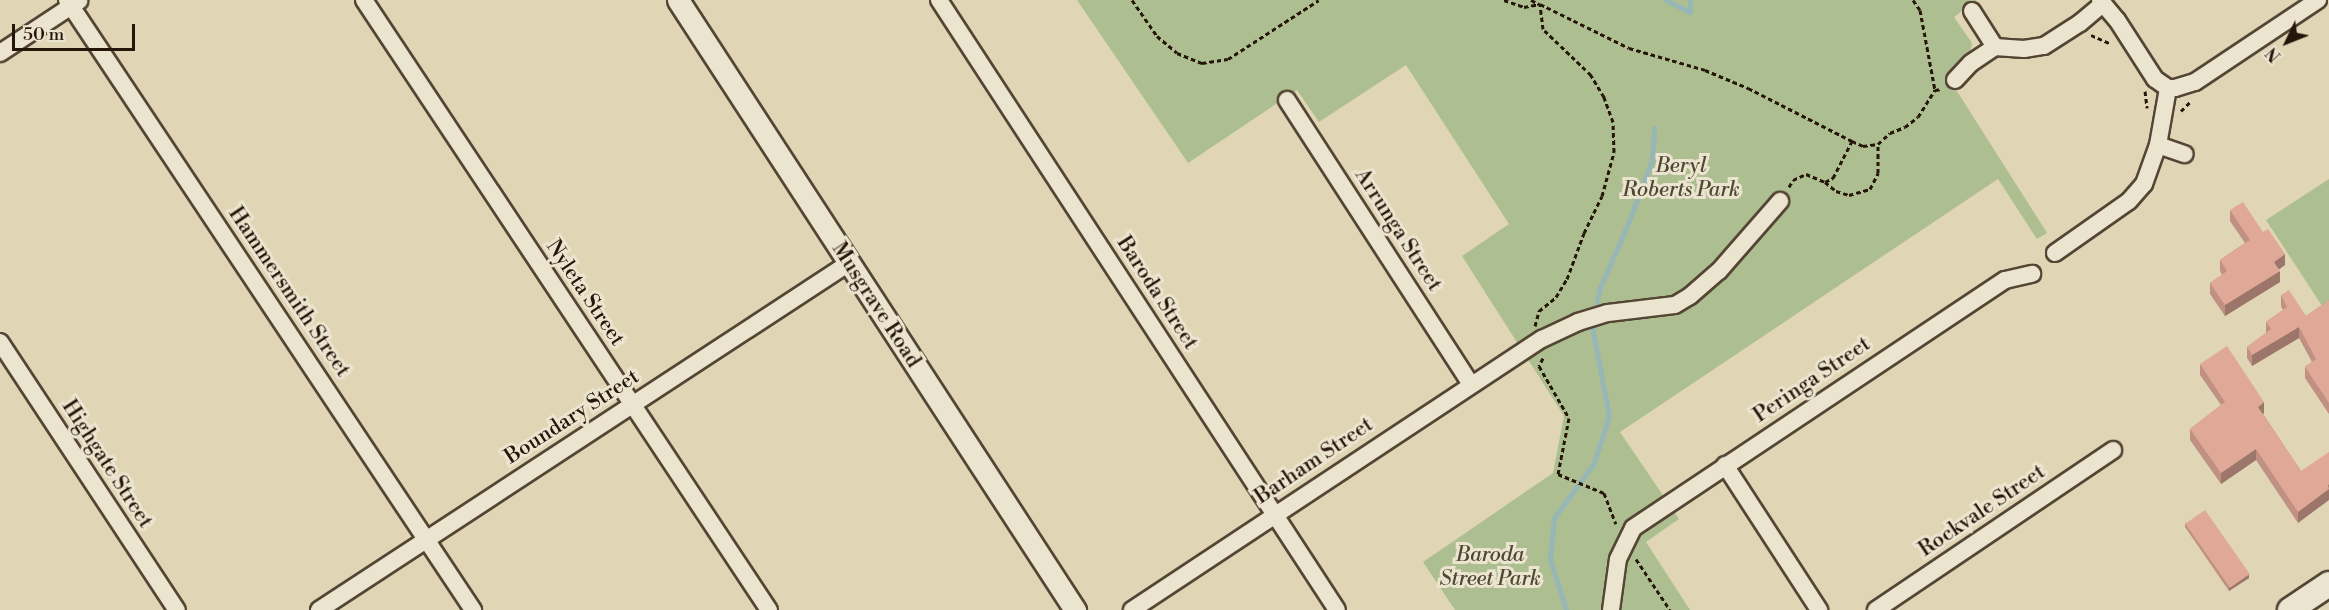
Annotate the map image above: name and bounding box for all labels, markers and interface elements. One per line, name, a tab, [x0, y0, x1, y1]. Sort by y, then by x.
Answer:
scale bar	[15, 12, 138, 50]
north arrow	[2257, 12, 2317, 72]
text: 50 m	[23, 23, 64, 46]
text: N	[2262, 43, 2285, 66]
park label: Beryl Roberts Park	[1622, 153, 1740, 203]
street label: Arrunga Street	[1349, 164, 1447, 296]
street label: Hammersmith Street	[223, 202, 355, 382]
street label: Baroda Street	[1111, 232, 1203, 354]
street label: Nyleta Street	[540, 235, 630, 351]
street label: Musgrave Road	[826, 238, 926, 372]
street label: Peringa Street	[1749, 332, 1875, 428]
street label: Boundary Street	[500, 364, 644, 470]
street label: Highgate Street	[56, 395, 158, 533]
street label: Barham Street	[1250, 412, 1378, 510]
street label: Rockvale Street	[1914, 459, 2050, 563]
park label: Baroda Street Park	[1439, 542, 1541, 592]

